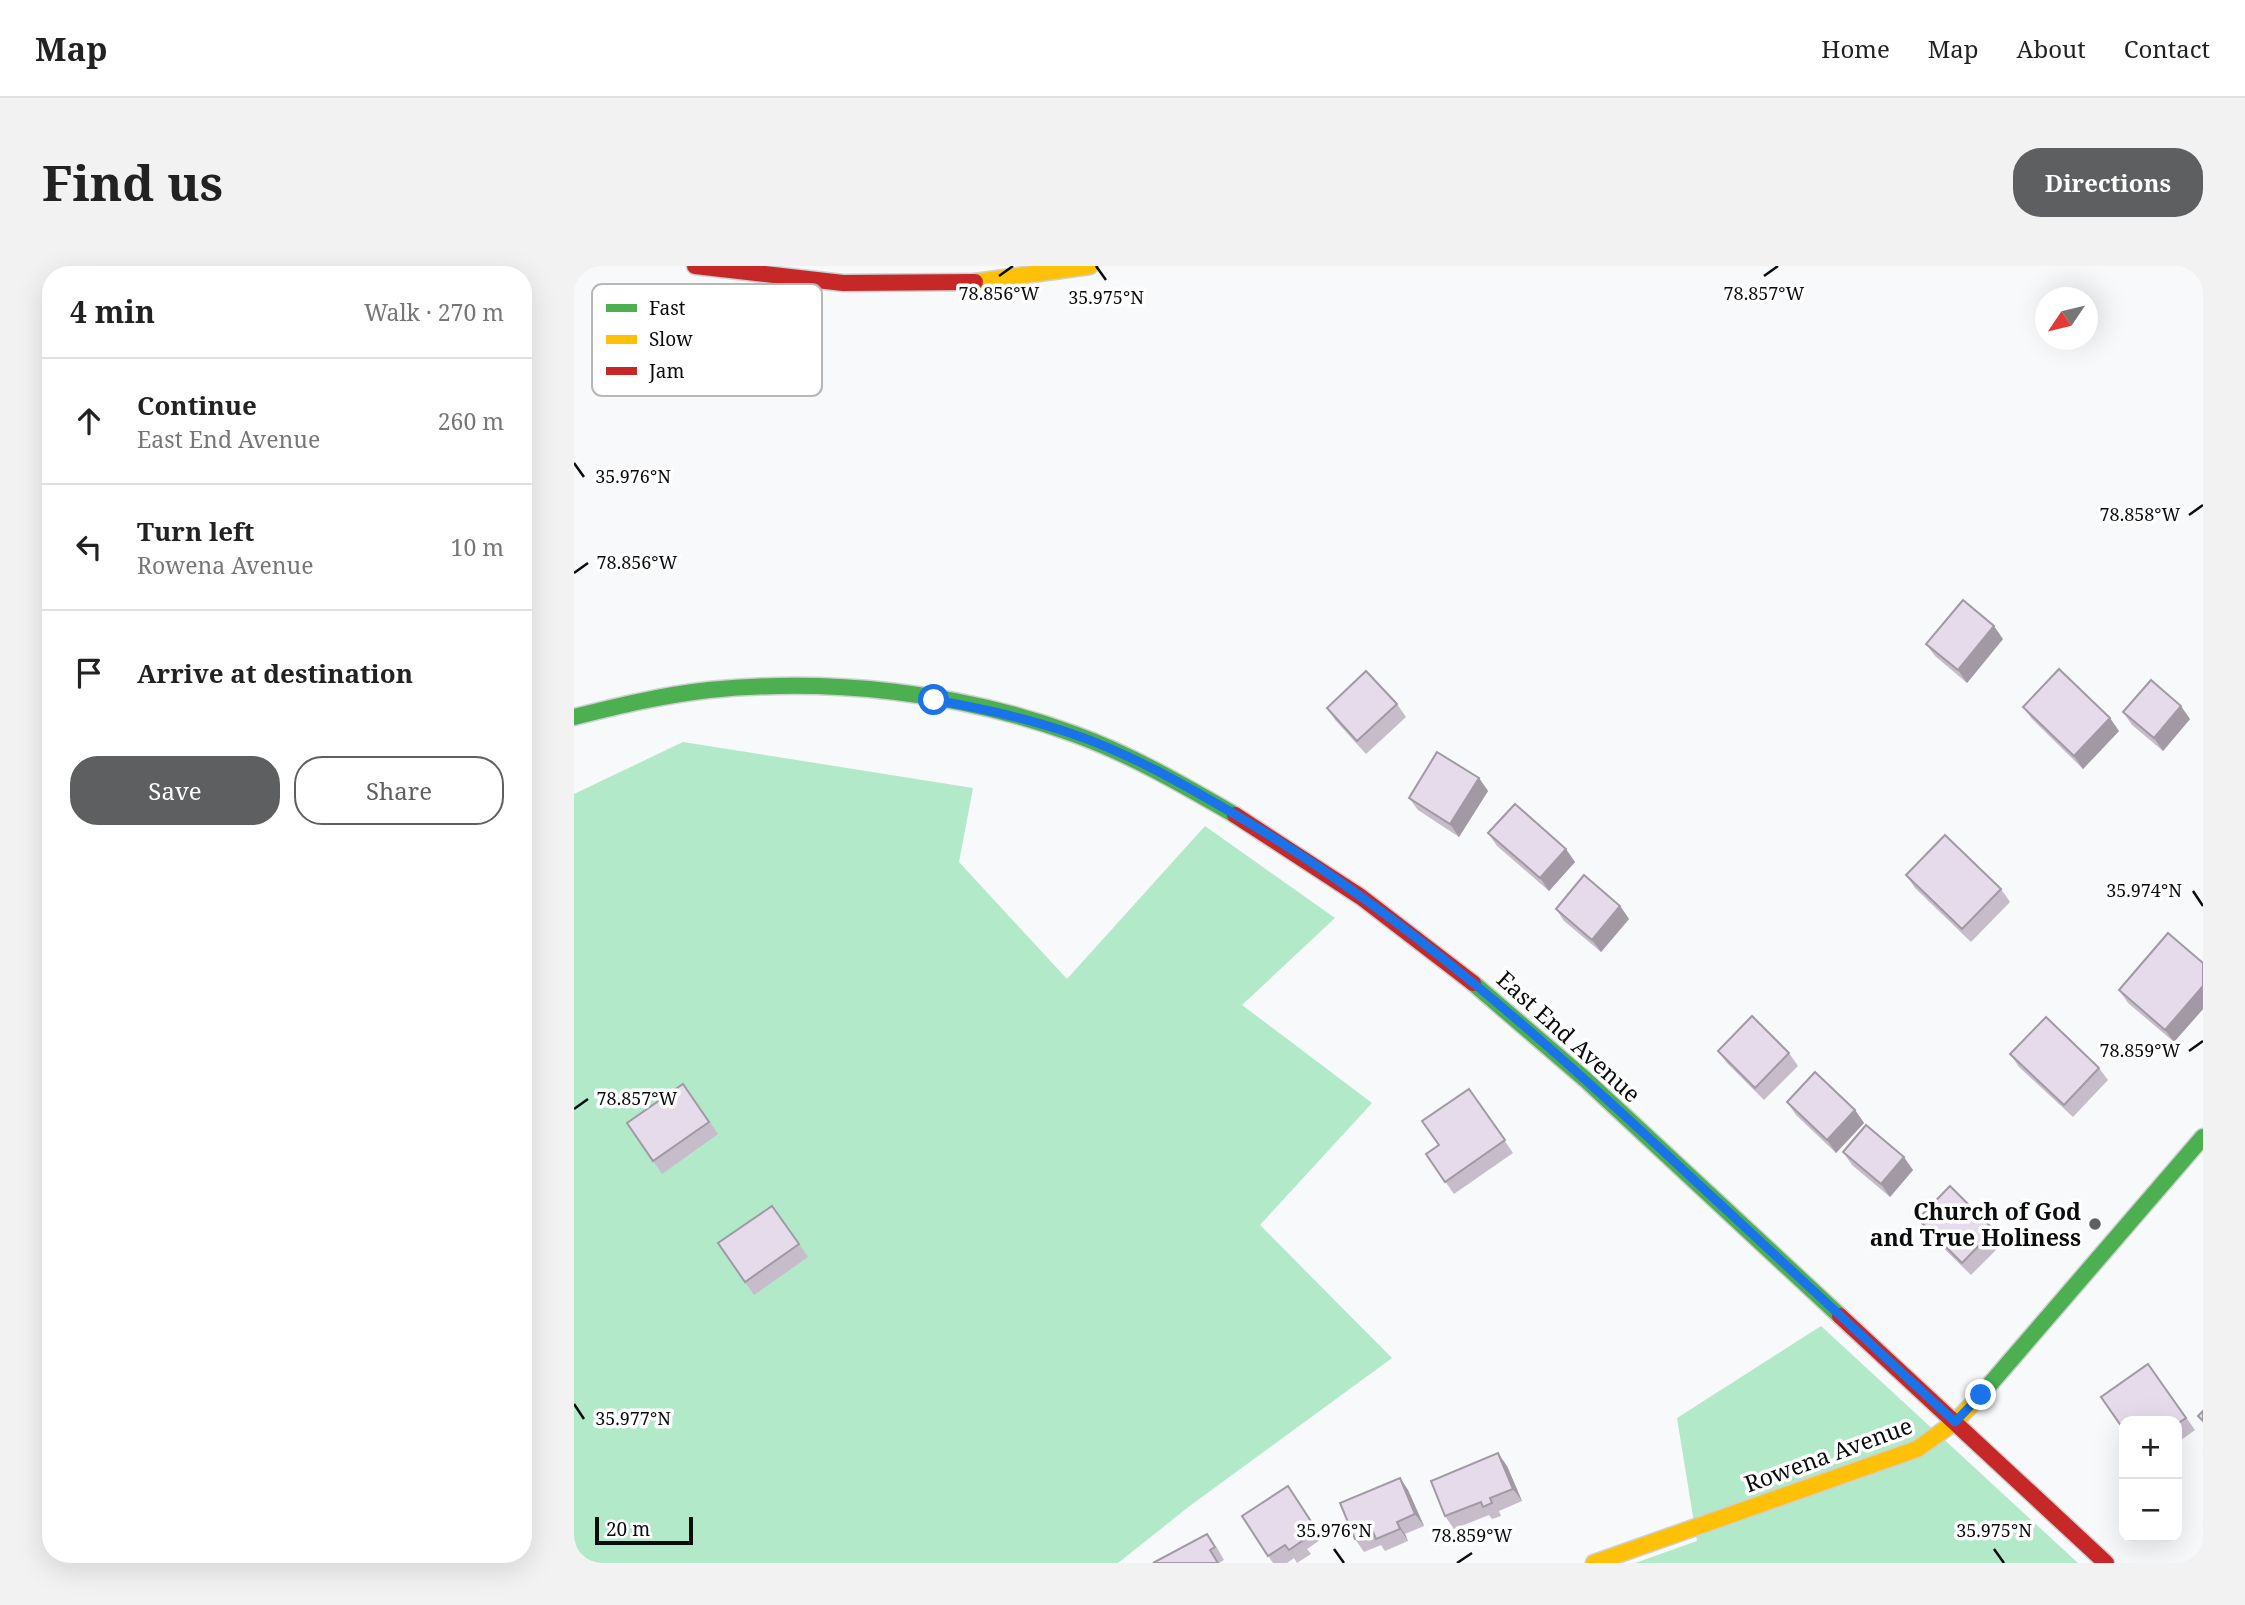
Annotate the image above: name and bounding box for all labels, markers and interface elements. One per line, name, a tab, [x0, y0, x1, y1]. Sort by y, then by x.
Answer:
text: Map	[35, 26, 108, 71]
text: Home	[1821, 32, 1890, 65]
text: Map	[1928, 32, 1979, 65]
text: About	[2017, 32, 2086, 65]
text: Contact	[2124, 32, 2210, 65]
button: Directions	[2013, 148, 2203, 217]
text: Find us	[42, 149, 223, 215]
text: 78.856°W	[959, 281, 1040, 305]
text: 78.857°W	[1724, 281, 1805, 305]
legend	[592, 284, 822, 396]
text: 35.975°N	[1068, 285, 1144, 309]
north arrow	[2035, 287, 2098, 350]
text: 4 min	[70, 291, 155, 332]
text: Fast	[649, 295, 686, 321]
text: Walk · 270 m	[364, 296, 504, 328]
text: Slow	[649, 326, 693, 352]
text: Jam	[648, 358, 684, 384]
text: Continue	[137, 387, 257, 423]
icon: ahead	[70, 402, 108, 440]
text: 260 m	[438, 405, 504, 437]
text: East End Avenue	[137, 423, 320, 455]
text: 35.976°N	[595, 464, 671, 488]
text: 78.858°W	[2100, 502, 2181, 526]
text: Turn left	[137, 513, 254, 549]
icon: left	[70, 528, 108, 566]
text: 10 m	[451, 531, 504, 563]
text: Rowena Avenue	[137, 549, 313, 581]
text: 78.856°W	[597, 550, 678, 574]
icon: arrive	[70, 654, 108, 692]
text: Arrive at destination	[137, 655, 413, 691]
route start	[918, 684, 949, 715]
button: Save	[70, 756, 280, 825]
button: Share	[294, 756, 504, 825]
text: 35.974°N	[2106, 878, 2182, 902]
street label: East End Avenue	[1490, 963, 1648, 1109]
text: 78.859°W	[2100, 1038, 2181, 1062]
text: 78.857°W	[597, 1086, 678, 1110]
place label: Church of God and True Holiness	[1870, 1195, 2081, 1253]
marker: Church of God and True Holiness	[2087, 1216, 2103, 1232]
route end	[1965, 1379, 1996, 1410]
text: 35.977°N	[595, 1406, 671, 1430]
street label: Rowena Avenue	[1740, 1409, 1916, 1499]
map controls	[2119, 1416, 2182, 1542]
button: +	[2119, 1416, 2182, 1479]
button: −	[2119, 1479, 2182, 1542]
scale bar	[595, 1514, 693, 1546]
text: 20 m	[606, 1516, 650, 1542]
text: 35.976°N	[1296, 1518, 1372, 1542]
text: 35.975°N	[1956, 1518, 2032, 1542]
text: 78.859°W	[1432, 1523, 1513, 1547]

